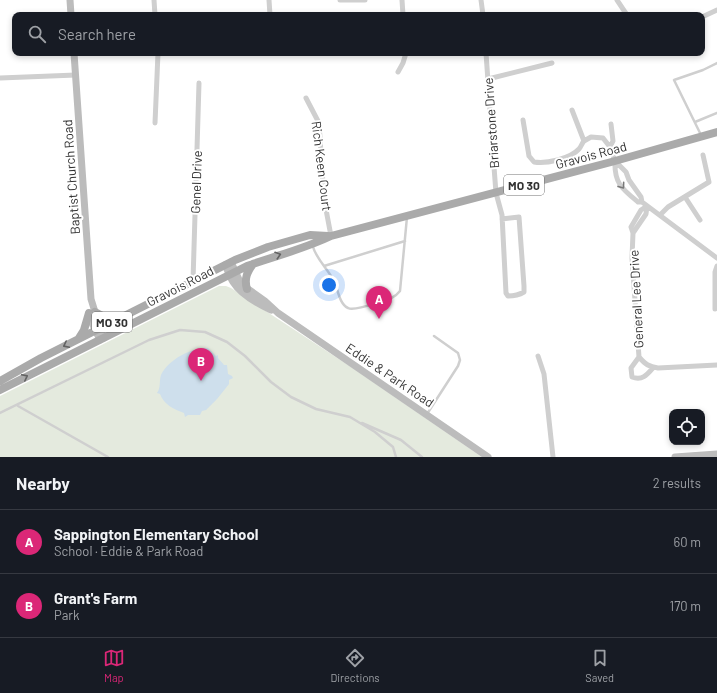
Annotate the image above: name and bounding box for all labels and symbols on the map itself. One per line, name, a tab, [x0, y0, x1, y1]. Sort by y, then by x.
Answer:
street label: Briarstone Drive	[480, 77, 502, 169]
street label: Baptist Church Road	[59, 119, 83, 235]
street label: Rich Keen Court	[309, 120, 335, 212]
street label: Gravois Road	[554, 138, 628, 172]
street label: Genel Drive	[187, 150, 205, 214]
road number: MO 30	[504, 175, 544, 195]
one-way arrow	[617, 182, 625, 189]
street label: General Lee Drive	[625, 249, 647, 349]
one-way arrow	[275, 251, 282, 260]
street label: Gravois Road	[144, 262, 216, 310]
your location	[319, 275, 339, 295]
pin: A	[366, 286, 392, 319]
road number: MO 30	[92, 312, 132, 332]
one-way arrow	[62, 340, 70, 348]
street label: Eddie & Park Road	[343, 340, 437, 410]
pin: B	[188, 348, 214, 381]
one-way arrow	[21, 375, 28, 382]

